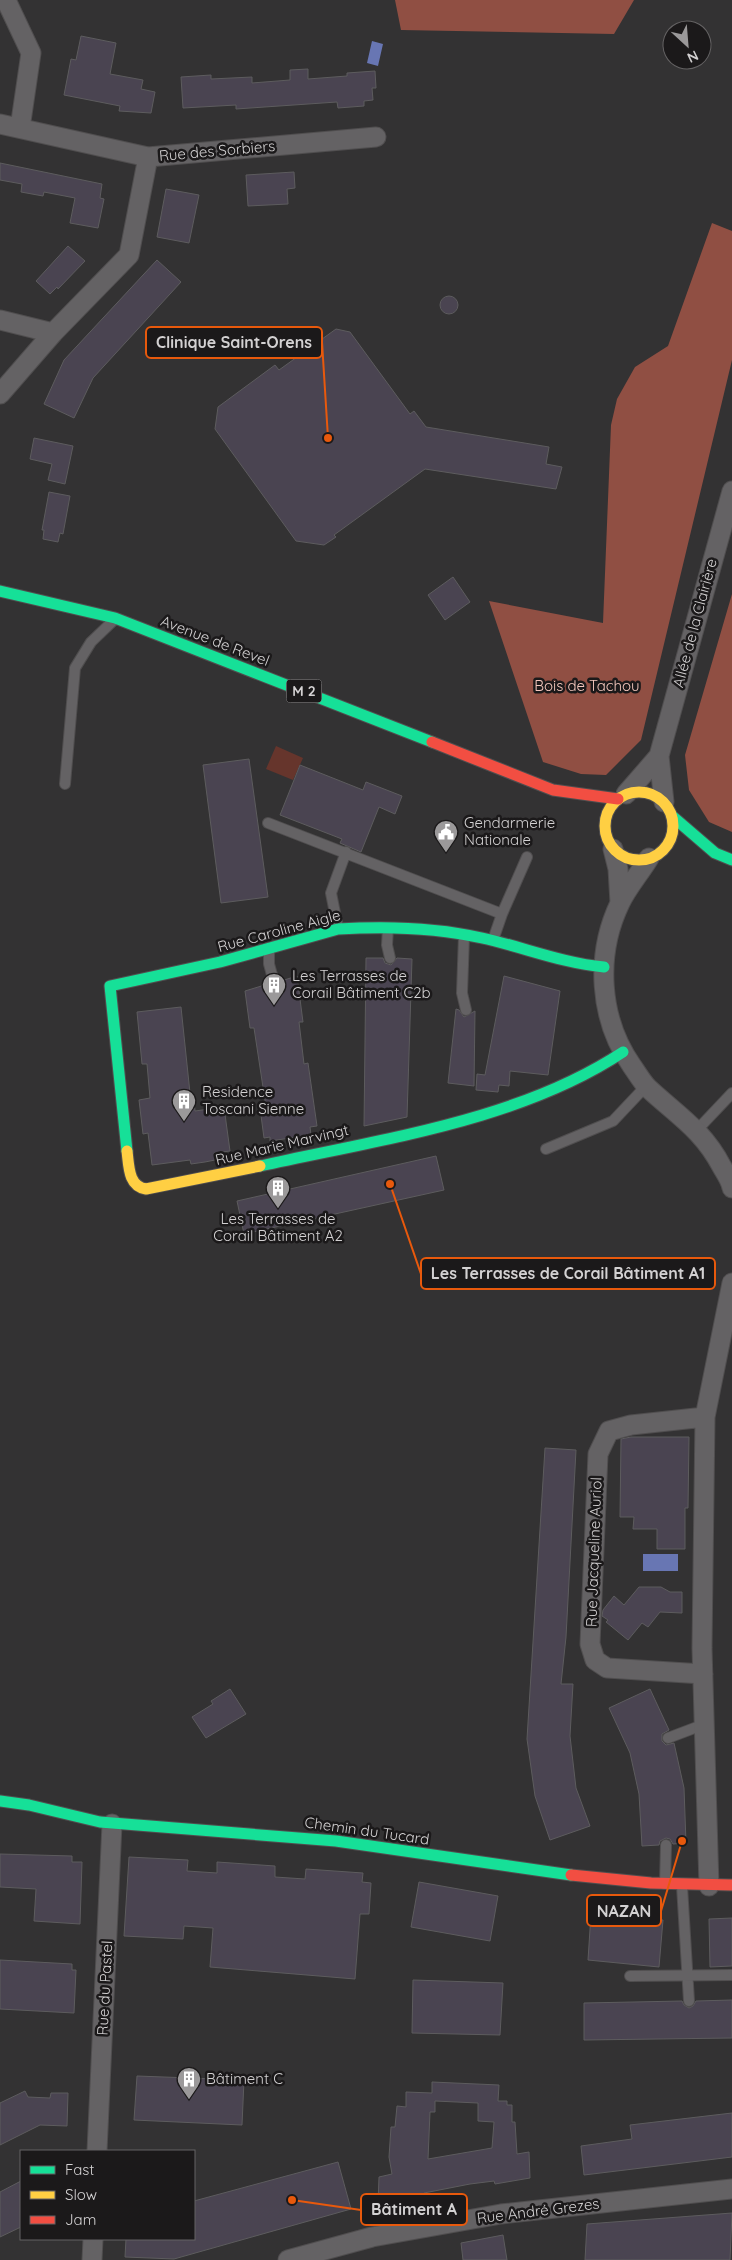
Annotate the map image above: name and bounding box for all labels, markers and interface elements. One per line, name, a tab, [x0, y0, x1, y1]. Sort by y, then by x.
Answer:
north arrow	[662, 20, 712, 70]
text: N	[684, 46, 701, 67]
street label: Rue des Sorbiers	[158, 136, 276, 165]
callout: Clinique Saint-Orens	[146, 327, 322, 358]
text: Clinique Saint-Orens	[156, 332, 312, 352]
street label: Allée de la Clairière	[668, 556, 721, 689]
street label: Avenue de Revel	[158, 611, 272, 670]
park label: Bois de Tachou	[534, 676, 640, 695]
road number: M 2	[286, 679, 322, 702]
place label: Gendarmerie Nationale	[464, 813, 555, 849]
public building icon: Gendarmerie Nationale	[433, 819, 459, 853]
street label: Rue Caroline Aigle	[215, 905, 342, 956]
place label: Les Terrasses de Corail Bâtiment C2b	[292, 966, 431, 1002]
building icon: Les Terrasses de Corail Bâtiment C2b	[261, 972, 287, 1006]
place label: Residence Toscani Sienne	[202, 1082, 304, 1118]
building icon: Residence Toscani Sienne	[171, 1088, 197, 1122]
street label: Rue Marie Marvingt	[213, 1120, 350, 1169]
building icon: Les Terrasses de Corail Bâtiment A2	[265, 1175, 291, 1209]
place label: Les Terrasses de Corail Bâtiment A2	[213, 1209, 343, 1245]
callout: Les Terrasses de Corail Bâtiment A1	[421, 1258, 715, 1289]
text: Les Terrasses de Corail Bâtiment A1	[431, 1263, 705, 1283]
street label: Rue Jacqueline Auriol	[581, 1477, 606, 1627]
street label: Chemin du Tucard	[304, 1812, 431, 1849]
callout: NAZAN	[587, 1895, 661, 1926]
text: NAZAN	[597, 1901, 651, 1921]
street label: Rue du Pastel	[93, 1940, 116, 2036]
building icon: Bâtiment C	[176, 2066, 202, 2100]
place label: Bâtiment C	[206, 2069, 283, 2088]
legend	[20, 2150, 195, 2240]
text: Fast	[65, 2160, 94, 2179]
text: Slow	[65, 2185, 97, 2204]
callout: Bâtiment A	[361, 2194, 467, 2225]
street label: Rue André Grezes	[476, 2194, 600, 2227]
text: Bâtiment A	[371, 2199, 458, 2219]
text: Jam	[65, 2210, 96, 2229]

